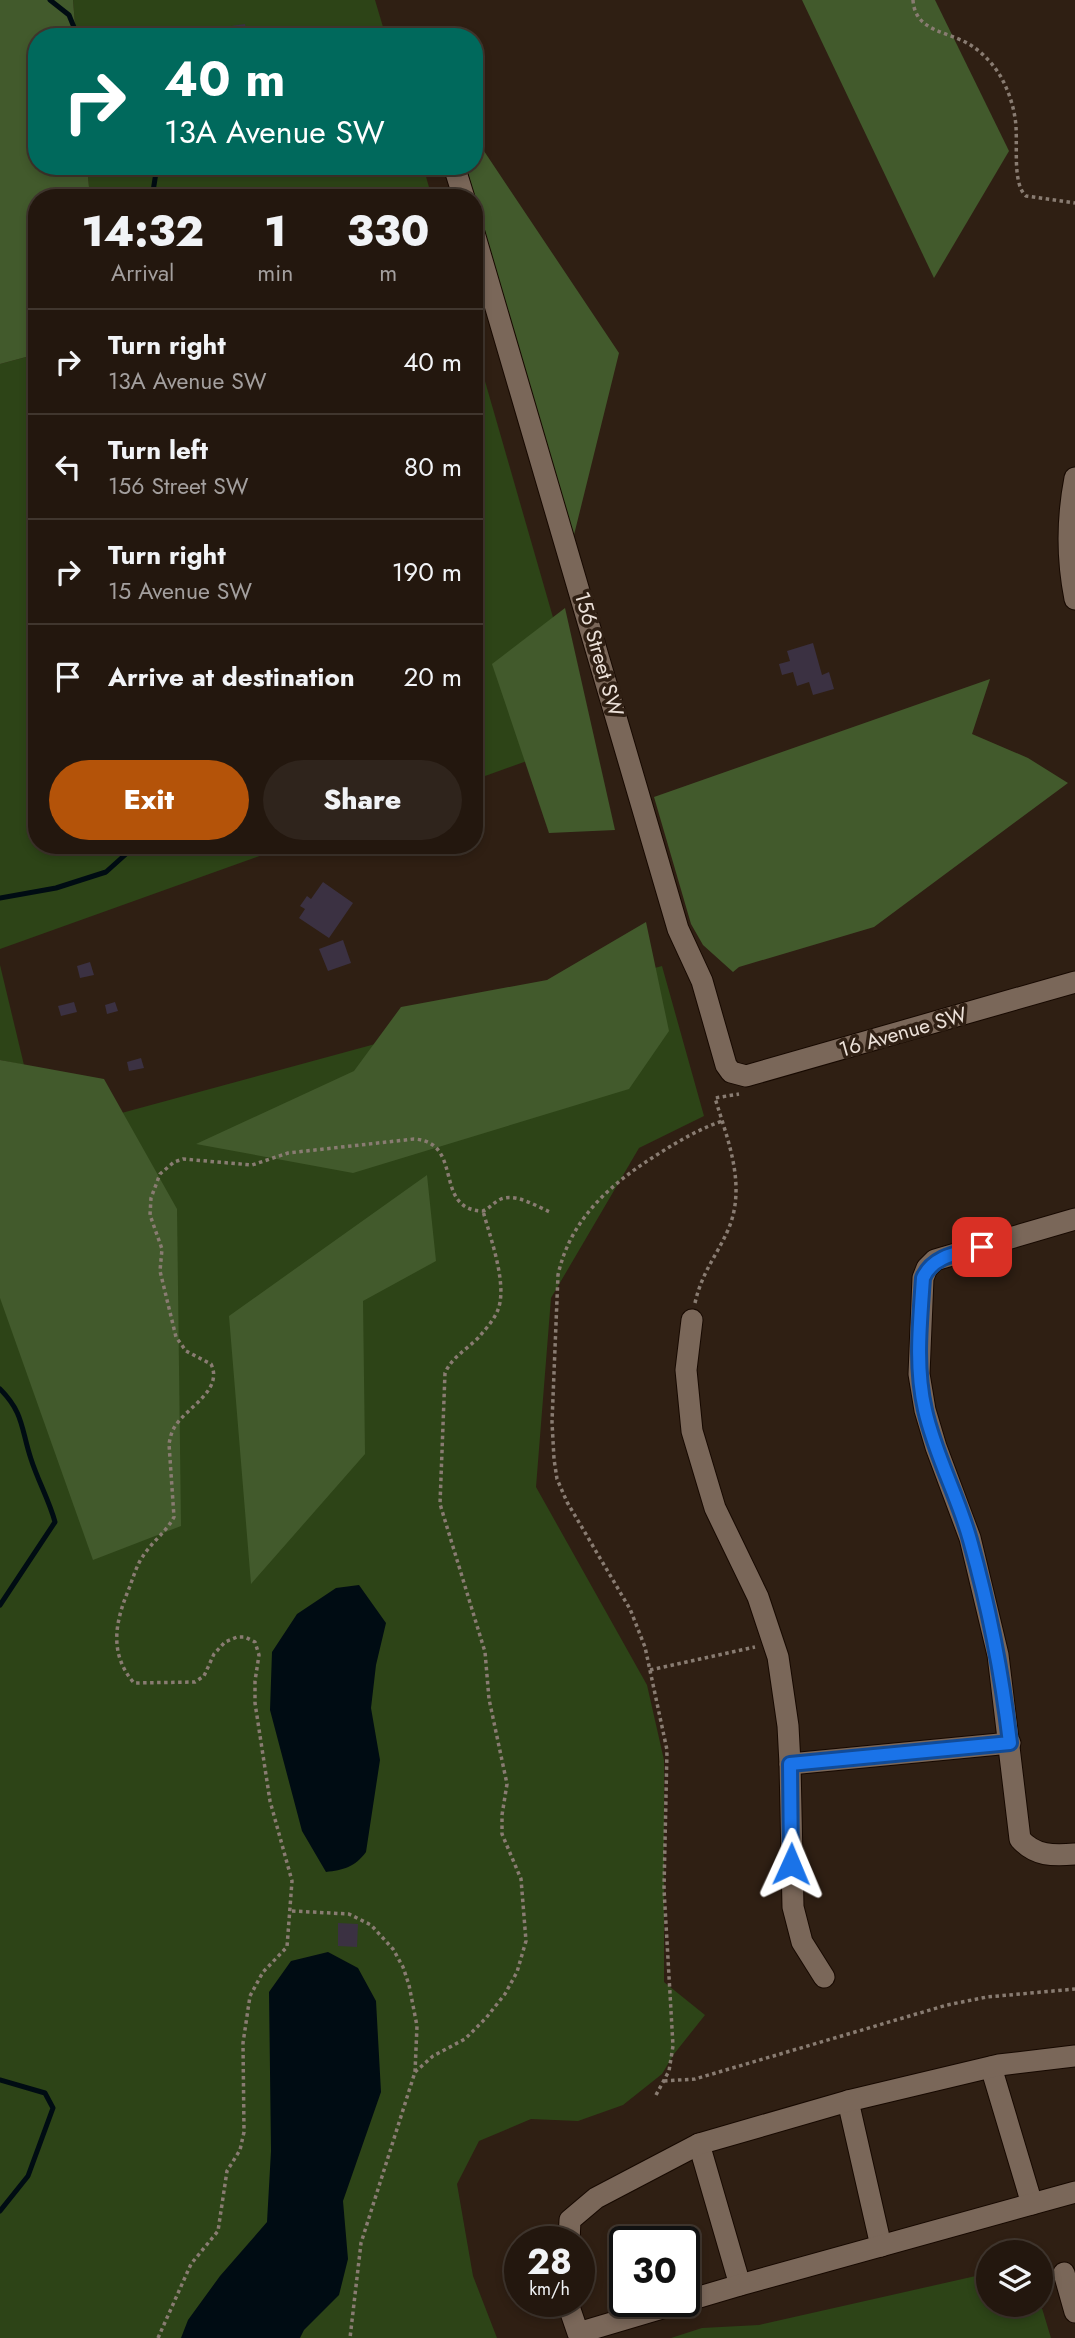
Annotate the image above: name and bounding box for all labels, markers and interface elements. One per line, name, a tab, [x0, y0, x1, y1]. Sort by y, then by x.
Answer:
text: 40 m	[164, 44, 286, 114]
icon: right	[49, 56, 140, 147]
text: 13A Avenue SW	[164, 109, 385, 155]
text: 14:32	[82, 201, 204, 262]
text: 1	[264, 201, 286, 262]
text: 330	[347, 201, 429, 262]
text: Arrival	[111, 256, 174, 290]
text: min	[257, 256, 293, 290]
text: m	[379, 256, 397, 290]
text: Turn right	[108, 326, 226, 364]
icon: right	[49, 343, 87, 381]
text: 40 m	[403, 343, 462, 381]
text: 13A Avenue SW	[108, 364, 267, 398]
text: Turn left	[108, 431, 208, 469]
icon: left	[49, 448, 87, 486]
text: 80 m	[404, 448, 462, 486]
text: 156 Street SW	[108, 469, 249, 503]
text: Turn right	[108, 536, 226, 574]
icon: right	[49, 553, 87, 591]
text: 190 m	[392, 553, 462, 591]
text: 15 Avenue SW	[108, 574, 252, 608]
street label: 156 Street SW	[567, 588, 631, 720]
icon: arrive	[49, 658, 87, 696]
text: Arrive at destination	[108, 658, 355, 696]
text: 20 m	[404, 658, 462, 696]
button: Exit	[49, 760, 249, 840]
button: Share	[263, 760, 462, 840]
street label: 16 Avenue SW	[835, 999, 971, 1065]
pin	[952, 1217, 1012, 1277]
icon: arrive	[963, 1228, 1001, 1266]
position arrow	[754, 1827, 828, 1901]
speed limit sign: 30	[609, 2226, 700, 2317]
text: 28	[527, 2237, 572, 2287]
map controls	[976, 2240, 1053, 2317]
button: layers	[976, 2240, 1053, 2317]
text: km/h	[529, 2276, 570, 2302]

